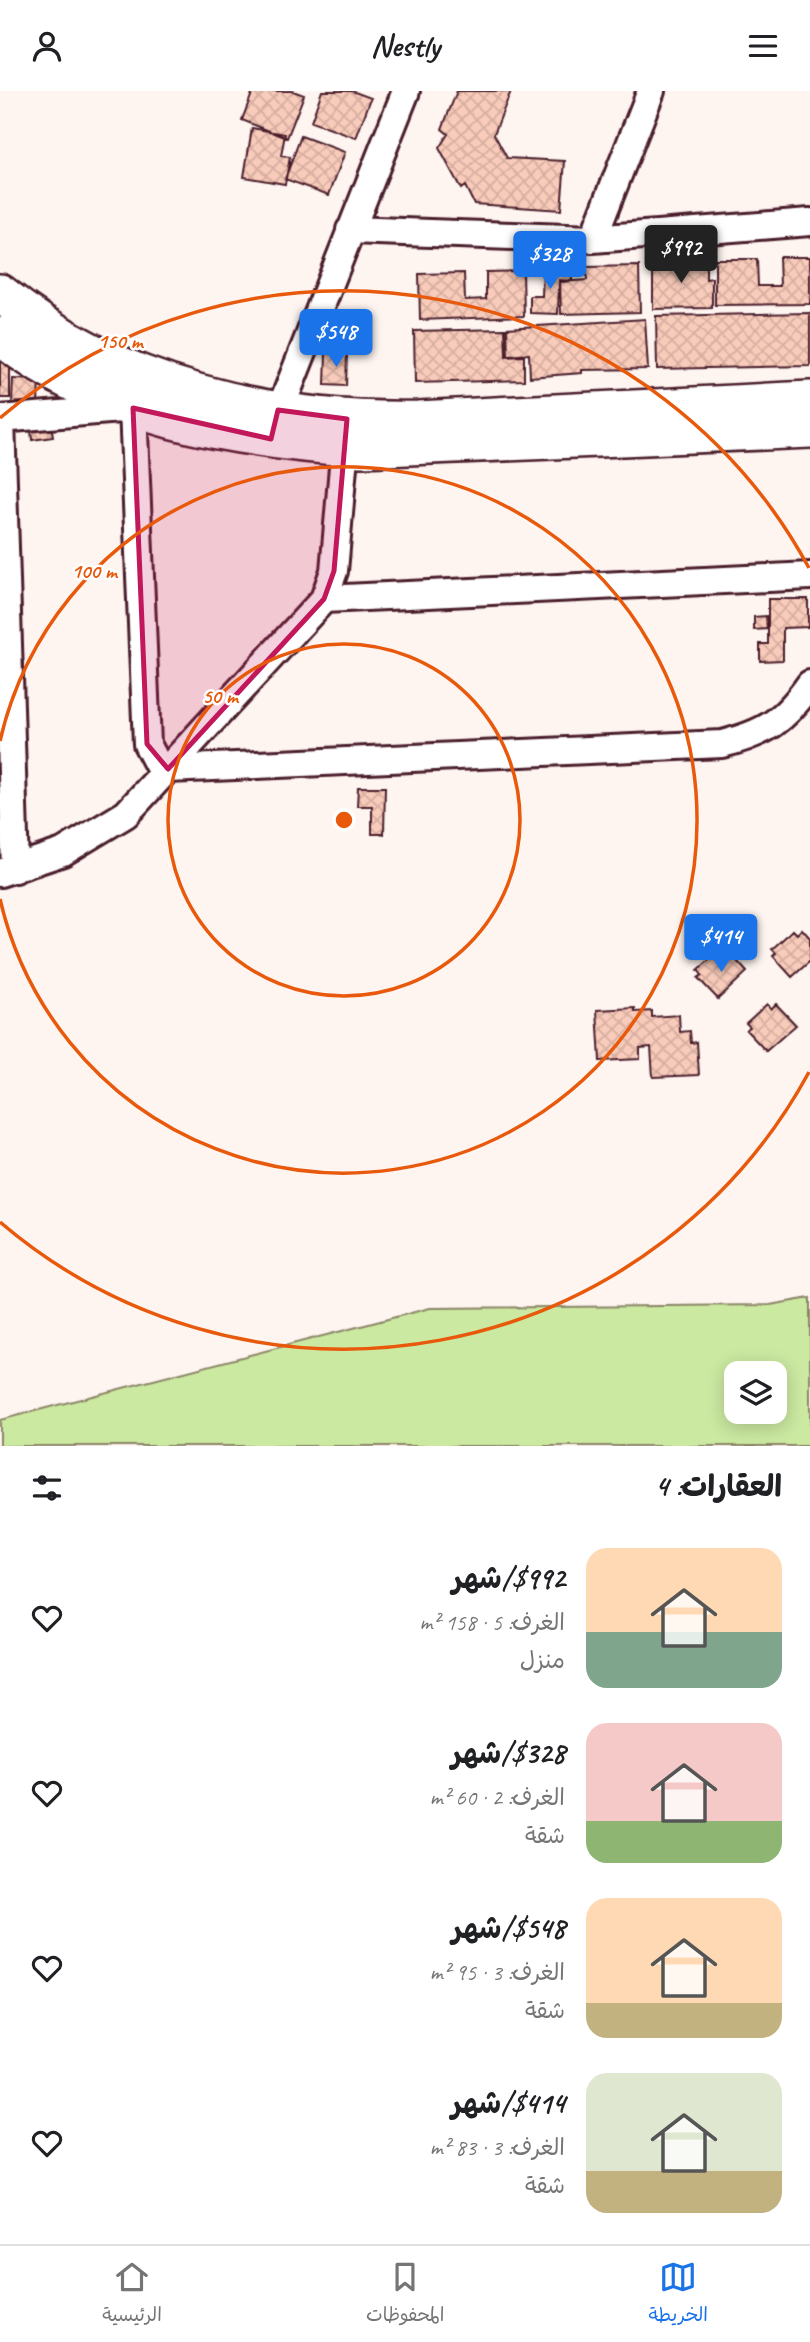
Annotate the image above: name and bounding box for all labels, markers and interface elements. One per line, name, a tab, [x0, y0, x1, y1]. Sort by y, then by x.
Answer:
text: Nestly	[370, 25, 440, 66]
icon: person	[28, 27, 66, 65]
icon: menu	[744, 27, 782, 65]
pin: $992	[640, 225, 722, 285]
pin: $328	[509, 231, 591, 291]
text: $992	[661, 233, 701, 262]
text: $328	[529, 239, 571, 268]
pin: $548	[295, 309, 377, 369]
text: $548	[315, 317, 357, 346]
text: 150 m	[97, 328, 145, 354]
text: 100 m	[71, 558, 119, 584]
text: 50 m	[202, 683, 240, 709]
centre of rings	[332, 808, 356, 832]
pin: $414	[680, 915, 762, 974]
text: $414	[700, 922, 742, 951]
map controls	[724, 1361, 787, 1424]
button: layers	[724, 1361, 787, 1424]
text: العقارات: 4	[655, 1467, 782, 1505]
icon: filters	[28, 1469, 66, 1507]
text: $992/شهر	[452, 1559, 565, 1597]
icon: home	[642, 1576, 726, 1660]
icon: heart	[28, 1599, 66, 1637]
text: الغرف: 5 · 158 m²	[419, 1608, 565, 1637]
text: منزل	[520, 1646, 565, 1675]
text: $328/شهر	[451, 1734, 565, 1772]
icon: home	[642, 1751, 726, 1835]
icon: heart	[28, 1774, 66, 1812]
text: الغرف: 2 · 60 m²	[430, 1783, 565, 1812]
text: شقة	[525, 1821, 565, 1850]
text: $548/شهر	[452, 1909, 565, 1947]
icon: home	[642, 1926, 726, 2010]
icon: heart	[28, 1949, 66, 1987]
text: الغرف: 3 · 95 m²	[430, 1958, 565, 1987]
text: شقة	[525, 1996, 565, 2025]
text: $414/شهر	[451, 2084, 565, 2122]
icon: home	[642, 2101, 726, 2185]
icon: heart	[28, 2124, 66, 2162]
text: الغرف: 3 · 83 m²	[430, 2133, 565, 2162]
text: شقة	[525, 2171, 565, 2200]
tab: الرئيسية	[102, 2258, 162, 2331]
tab: المحفوظات	[366, 2258, 444, 2331]
tab: الخريطة	[649, 2258, 708, 2331]

